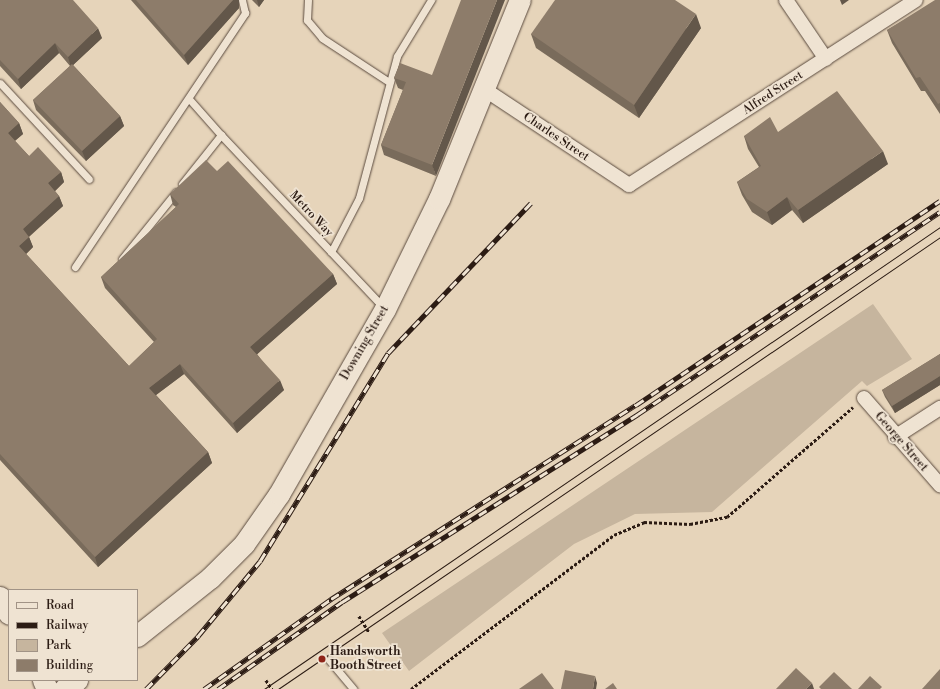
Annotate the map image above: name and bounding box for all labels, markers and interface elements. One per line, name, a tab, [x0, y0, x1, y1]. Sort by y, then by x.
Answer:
street label: Alfred Street	[740, 68, 806, 118]
street label: Charles Street	[520, 110, 592, 164]
street label: Metro Way	[286, 188, 336, 240]
street label: Downing Street	[338, 303, 392, 383]
street label: George Street	[871, 409, 931, 475]
legend	[8, 589, 138, 681]
text: Road	[46, 598, 74, 613]
text: Railway	[46, 618, 88, 633]
text: Park	[46, 638, 71, 653]
place label: Handsworth Booth Street	[330, 645, 401, 673]
marker: Handsworth Booth Street	[317, 654, 327, 664]
text: Building	[46, 658, 93, 673]

